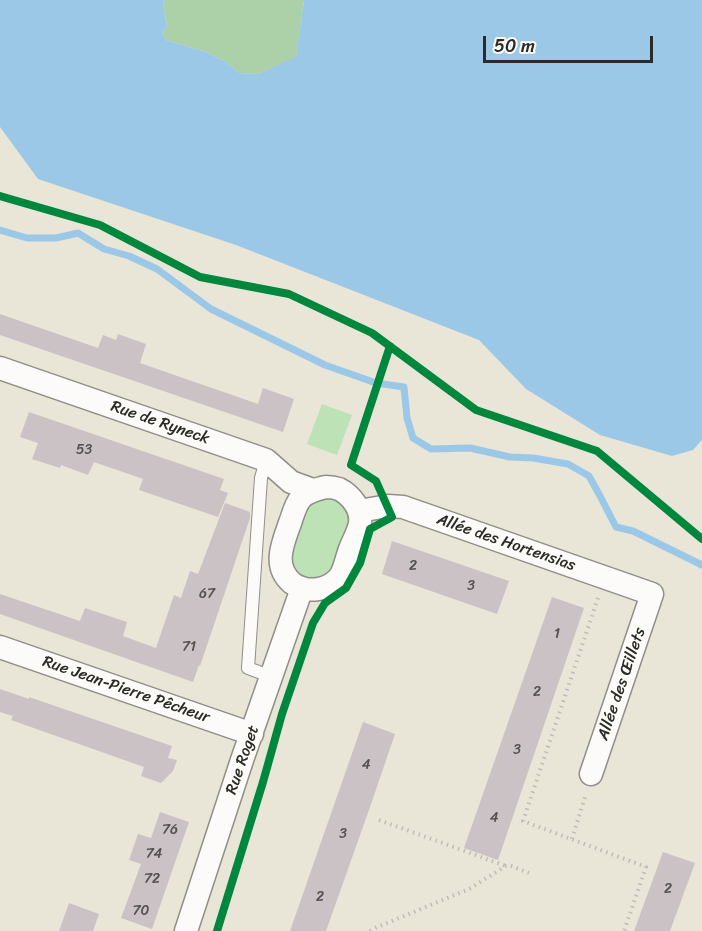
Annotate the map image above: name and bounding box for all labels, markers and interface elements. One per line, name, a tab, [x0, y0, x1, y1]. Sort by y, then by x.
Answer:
scale bar	[486, 24, 656, 62]
text: 50 m	[494, 30, 535, 62]
street label: Rue de Ryneck	[108, 397, 212, 449]
house number: 53	[76, 442, 92, 458]
street label: Allée des Hortensias	[434, 510, 578, 576]
house number: 2	[409, 558, 417, 574]
house number: 3	[467, 578, 475, 594]
house number: 67	[199, 586, 215, 602]
street label: Allée des Œillets	[594, 625, 650, 743]
house number: 1	[554, 626, 560, 642]
house number: 71	[182, 639, 196, 655]
street label: Rue Jean-Pierre Pêcheur	[40, 652, 212, 728]
house number: 2	[533, 684, 541, 700]
street label: Rue Roget	[222, 723, 264, 797]
house number: 3	[513, 742, 521, 758]
house number: 4	[362, 757, 370, 773]
house number: 4	[490, 810, 498, 826]
house number: 76	[162, 822, 178, 838]
house number: 3	[339, 826, 347, 842]
house number: 74	[146, 846, 162, 862]
house number: 72	[144, 871, 160, 887]
house number: 2	[664, 881, 672, 897]
house number: 2	[316, 889, 324, 905]
house number: 70	[133, 903, 149, 919]

